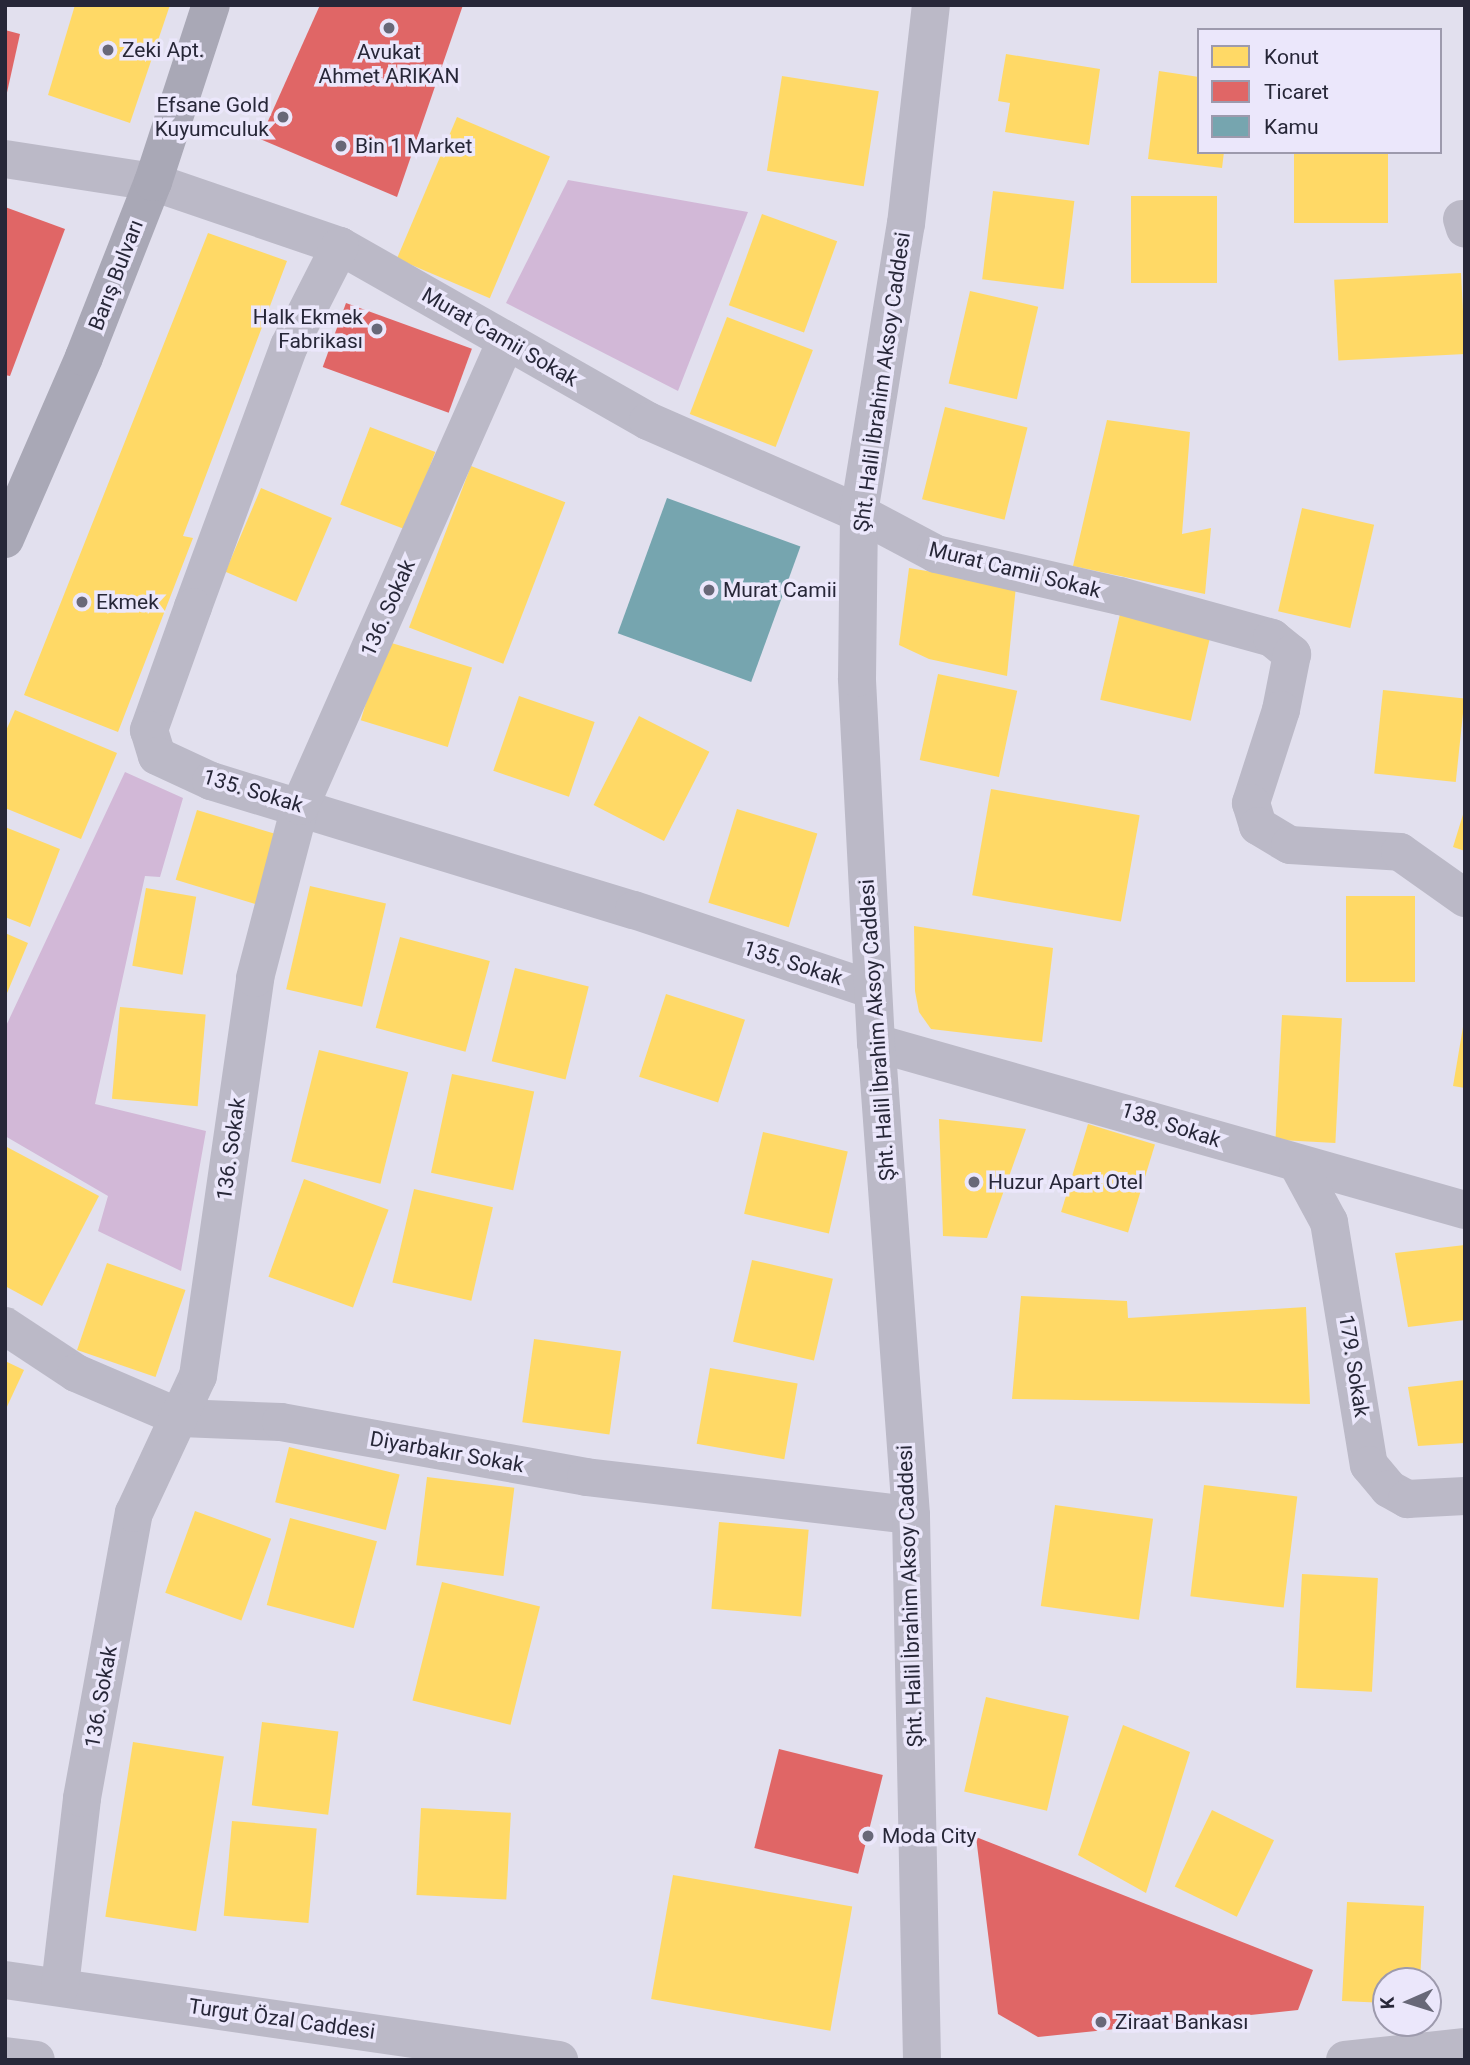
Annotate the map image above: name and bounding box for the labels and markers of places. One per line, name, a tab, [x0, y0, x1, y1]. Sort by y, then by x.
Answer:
marker: Avukat Ahmet ARIKAN	[381, 20, 397, 36]
place label: Zeki Apt.	[122, 37, 204, 63]
place label: Avukat Ahmet ARIKAN	[318, 39, 460, 89]
marker: Zeki Apt.	[100, 42, 116, 58]
place label: Efsane Gold Kuyumculuk	[155, 92, 269, 142]
marker: Efsane Gold Kuyumculuk	[275, 109, 291, 125]
place label: Bin 1 Market	[355, 133, 472, 159]
marker: Bin 1 Market	[333, 138, 349, 154]
place label: Halk Ekmek Fabrikası	[253, 304, 363, 354]
marker: Halk Ekmek Fabrikası	[369, 321, 385, 337]
place label: Murat Camii	[723, 577, 837, 603]
marker: Murat Camii	[701, 582, 717, 598]
place label: Ekmek	[96, 589, 159, 615]
marker: Ekmek	[74, 594, 90, 610]
place label: Huzur Apart Otel	[988, 1169, 1143, 1195]
marker: Huzur Apart Otel	[966, 1174, 982, 1190]
place label: Moda City	[882, 1823, 976, 1849]
marker: Moda City	[860, 1828, 876, 1844]
place label: Ziraat Bankası	[1115, 2009, 1249, 2035]
marker: Ziraat Bankası	[1093, 2014, 1109, 2030]

